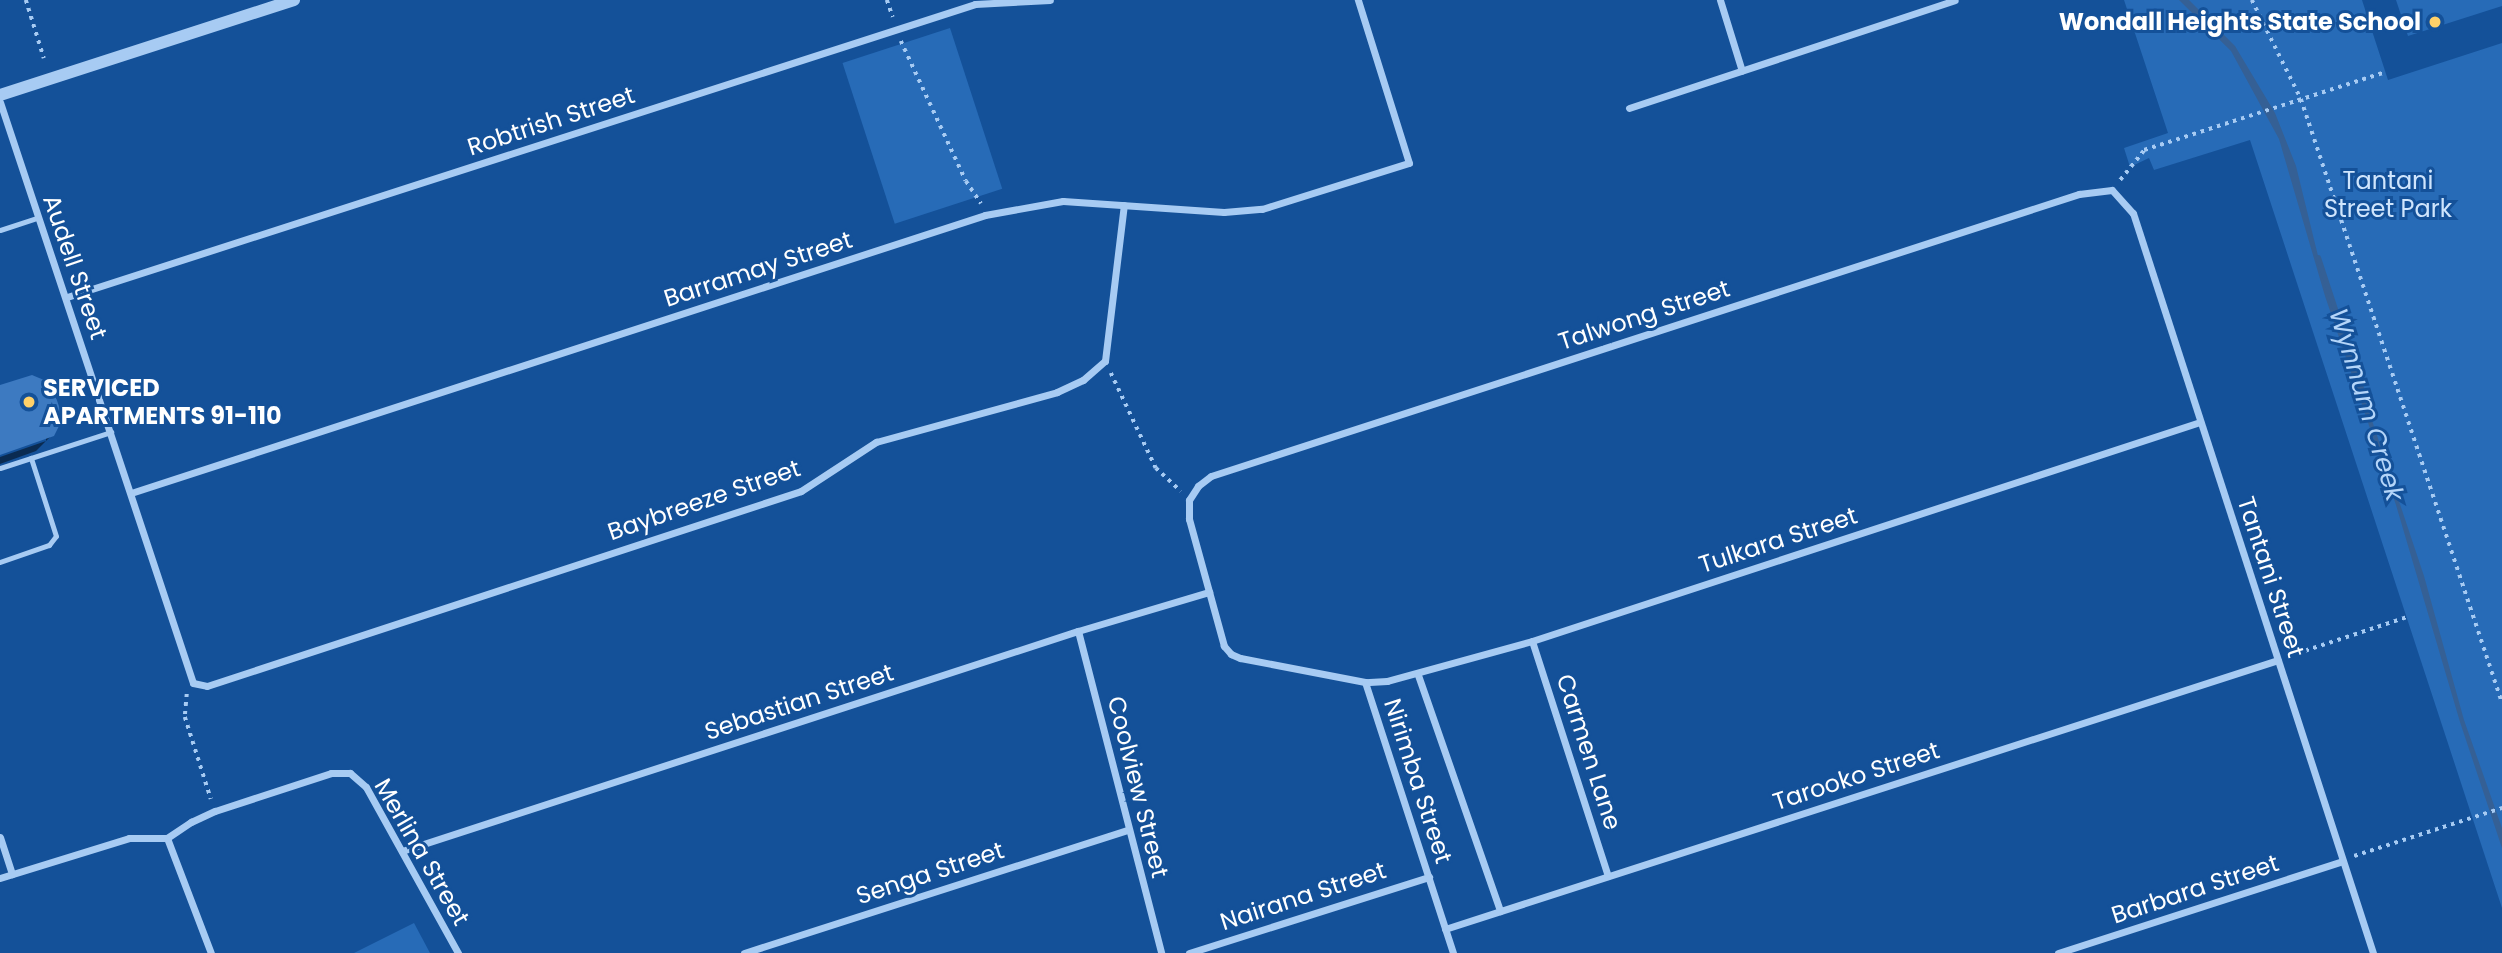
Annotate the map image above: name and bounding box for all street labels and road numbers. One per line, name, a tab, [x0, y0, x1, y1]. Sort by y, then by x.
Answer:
street label: Robtrish Street	[464, 80, 638, 162]
street label: Audell Street	[37, 191, 113, 343]
street label: Barramay Street	[660, 225, 856, 313]
street label: Talwong Street	[1555, 274, 1733, 356]
street label: Baybreeze Street	[604, 454, 804, 546]
street label: Tantani Street	[2231, 493, 2311, 661]
street label: Tulkara Street	[1695, 501, 1861, 579]
street label: Sebastian Street	[701, 658, 897, 746]
street label: Carmen Lane	[1550, 671, 1628, 833]
street label: Coolview Street	[1102, 693, 1174, 881]
street label: Nirimba Street	[1378, 695, 1458, 867]
street label: Tarooko Street	[1769, 736, 1943, 816]
street label: Merlina Street	[368, 774, 476, 930]
street label: Senga Street	[853, 836, 1007, 910]
street label: Barbara Street	[2108, 848, 2282, 930]
street label: Nairana Street	[1217, 856, 1389, 936]

